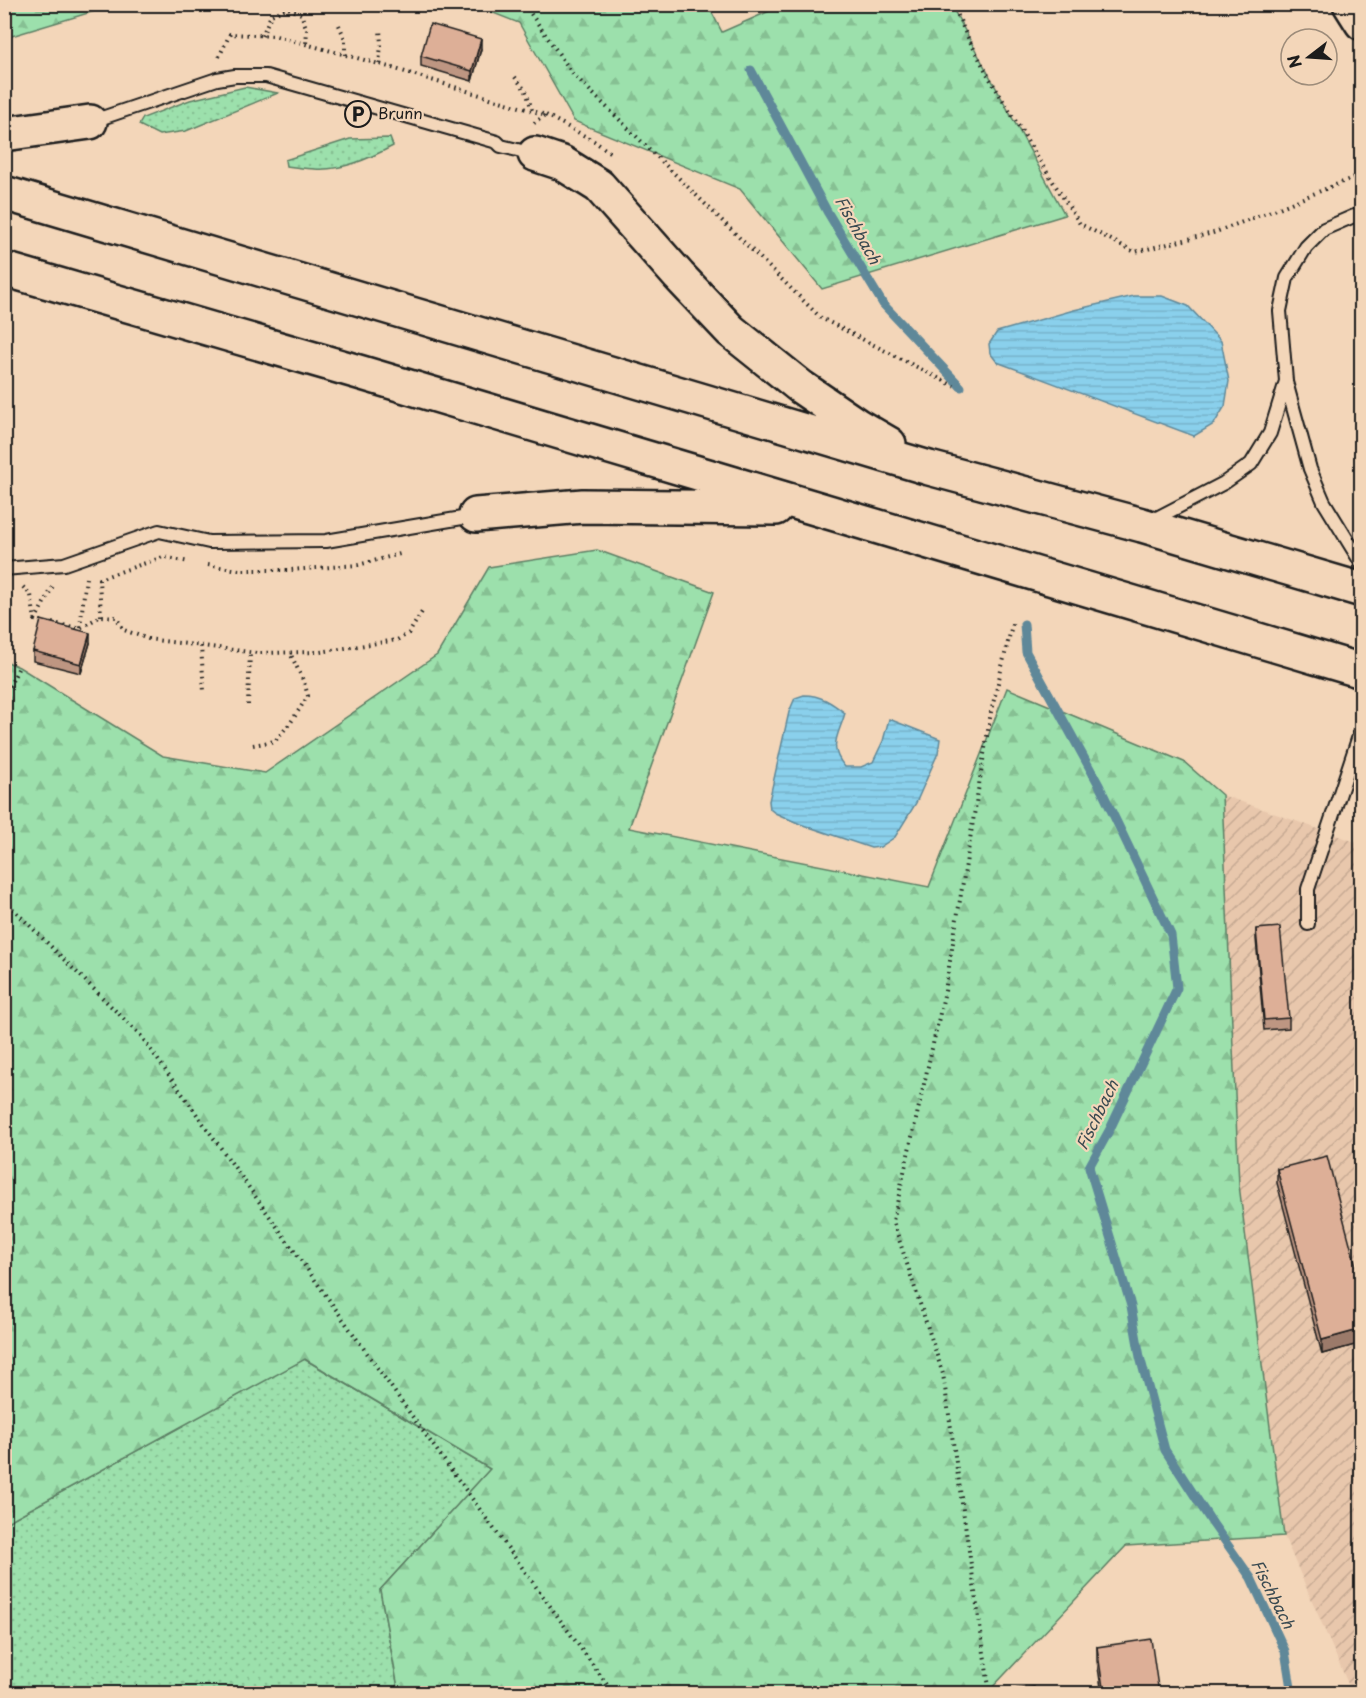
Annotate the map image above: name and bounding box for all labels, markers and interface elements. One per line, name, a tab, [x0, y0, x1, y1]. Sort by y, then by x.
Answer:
north arrow	[1279, 27, 1339, 87]
text: N	[1280, 52, 1307, 71]
parking icon: Brunn	[343, 99, 373, 129]
place label: Brunn	[378, 101, 423, 124]
water label: Fischbach	[830, 191, 888, 269]
water label: Fischbach	[1069, 1075, 1124, 1153]
water label: Fischbach	[1246, 1555, 1302, 1633]

